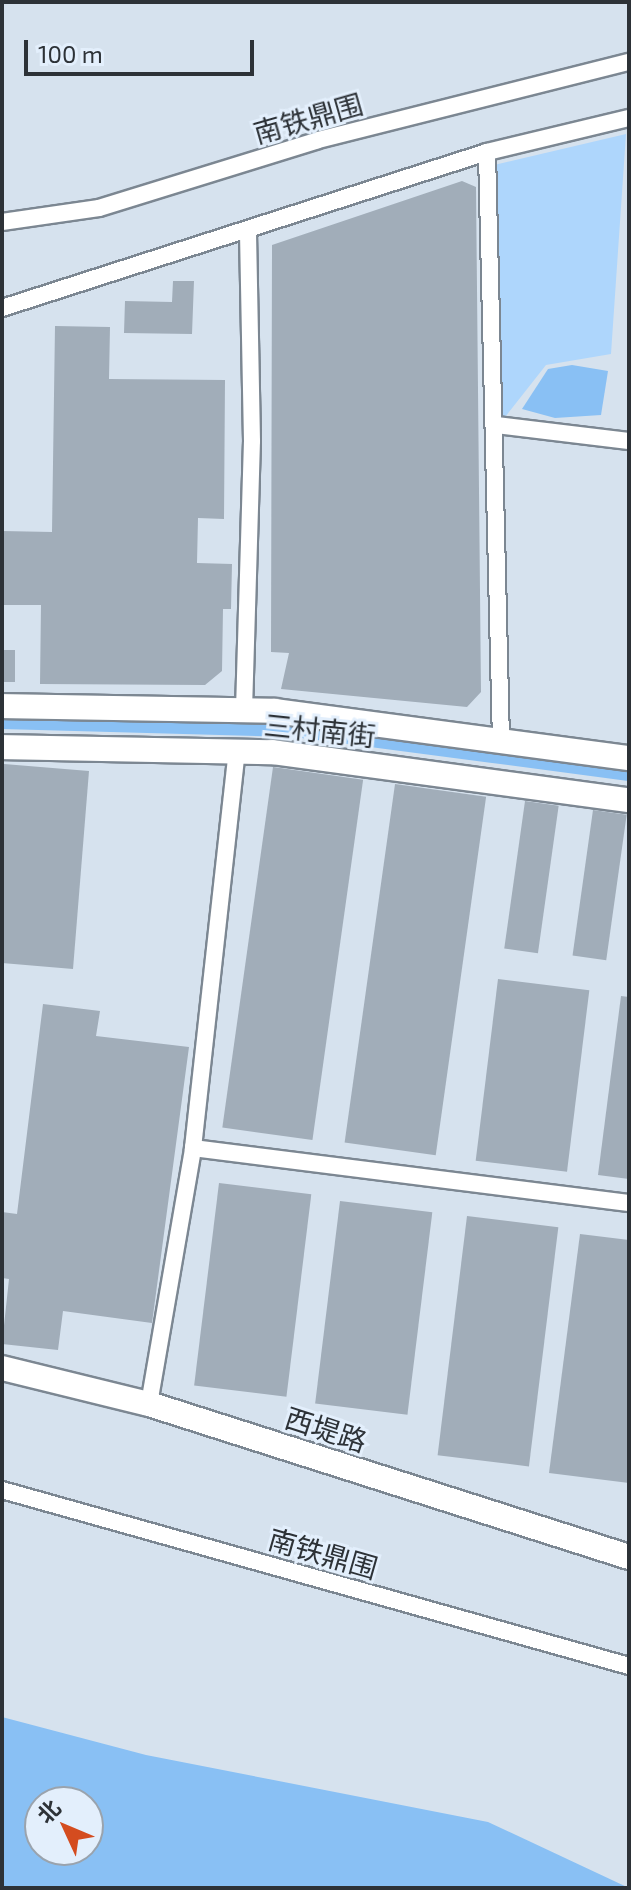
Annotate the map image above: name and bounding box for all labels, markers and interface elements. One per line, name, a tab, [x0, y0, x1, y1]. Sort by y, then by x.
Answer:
scale bar	[28, 24, 258, 74]
text: 100 m	[38, 39, 103, 68]
street label: 南铁鼎围	[250, 86, 366, 150]
street label: 三村南街	[263, 707, 377, 753]
street label: 西堤路	[281, 1400, 371, 1458]
street label: 南铁鼎围	[265, 1521, 381, 1585]
north arrow	[24, 1786, 104, 1866]
text: 北	[31, 1794, 65, 1828]

